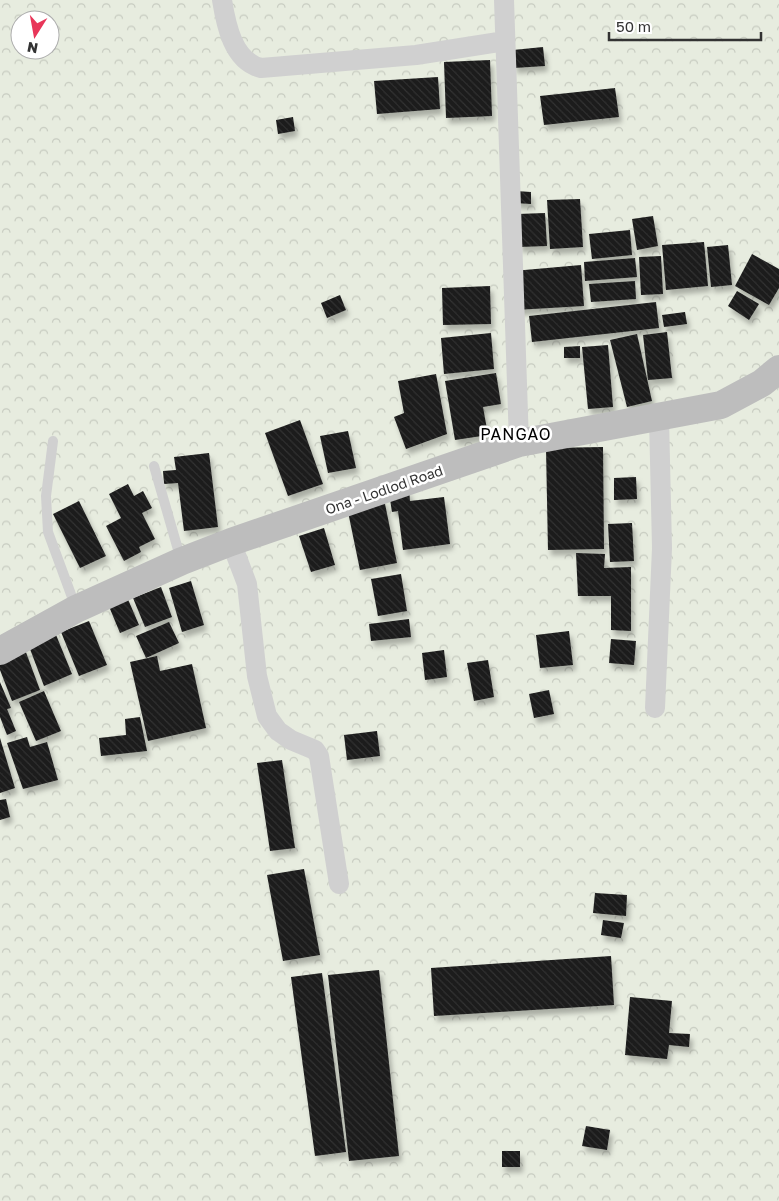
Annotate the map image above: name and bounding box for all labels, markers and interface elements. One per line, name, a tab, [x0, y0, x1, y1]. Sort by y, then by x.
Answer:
north arrow	[10, 10, 60, 60]
scale bar	[609, 10, 762, 42]
text: 50 m	[616, 17, 651, 35]
text: N	[26, 39, 39, 58]
district label: PANGAO	[480, 424, 552, 444]
street label: Ona - Lodlod Road	[323, 461, 445, 518]

